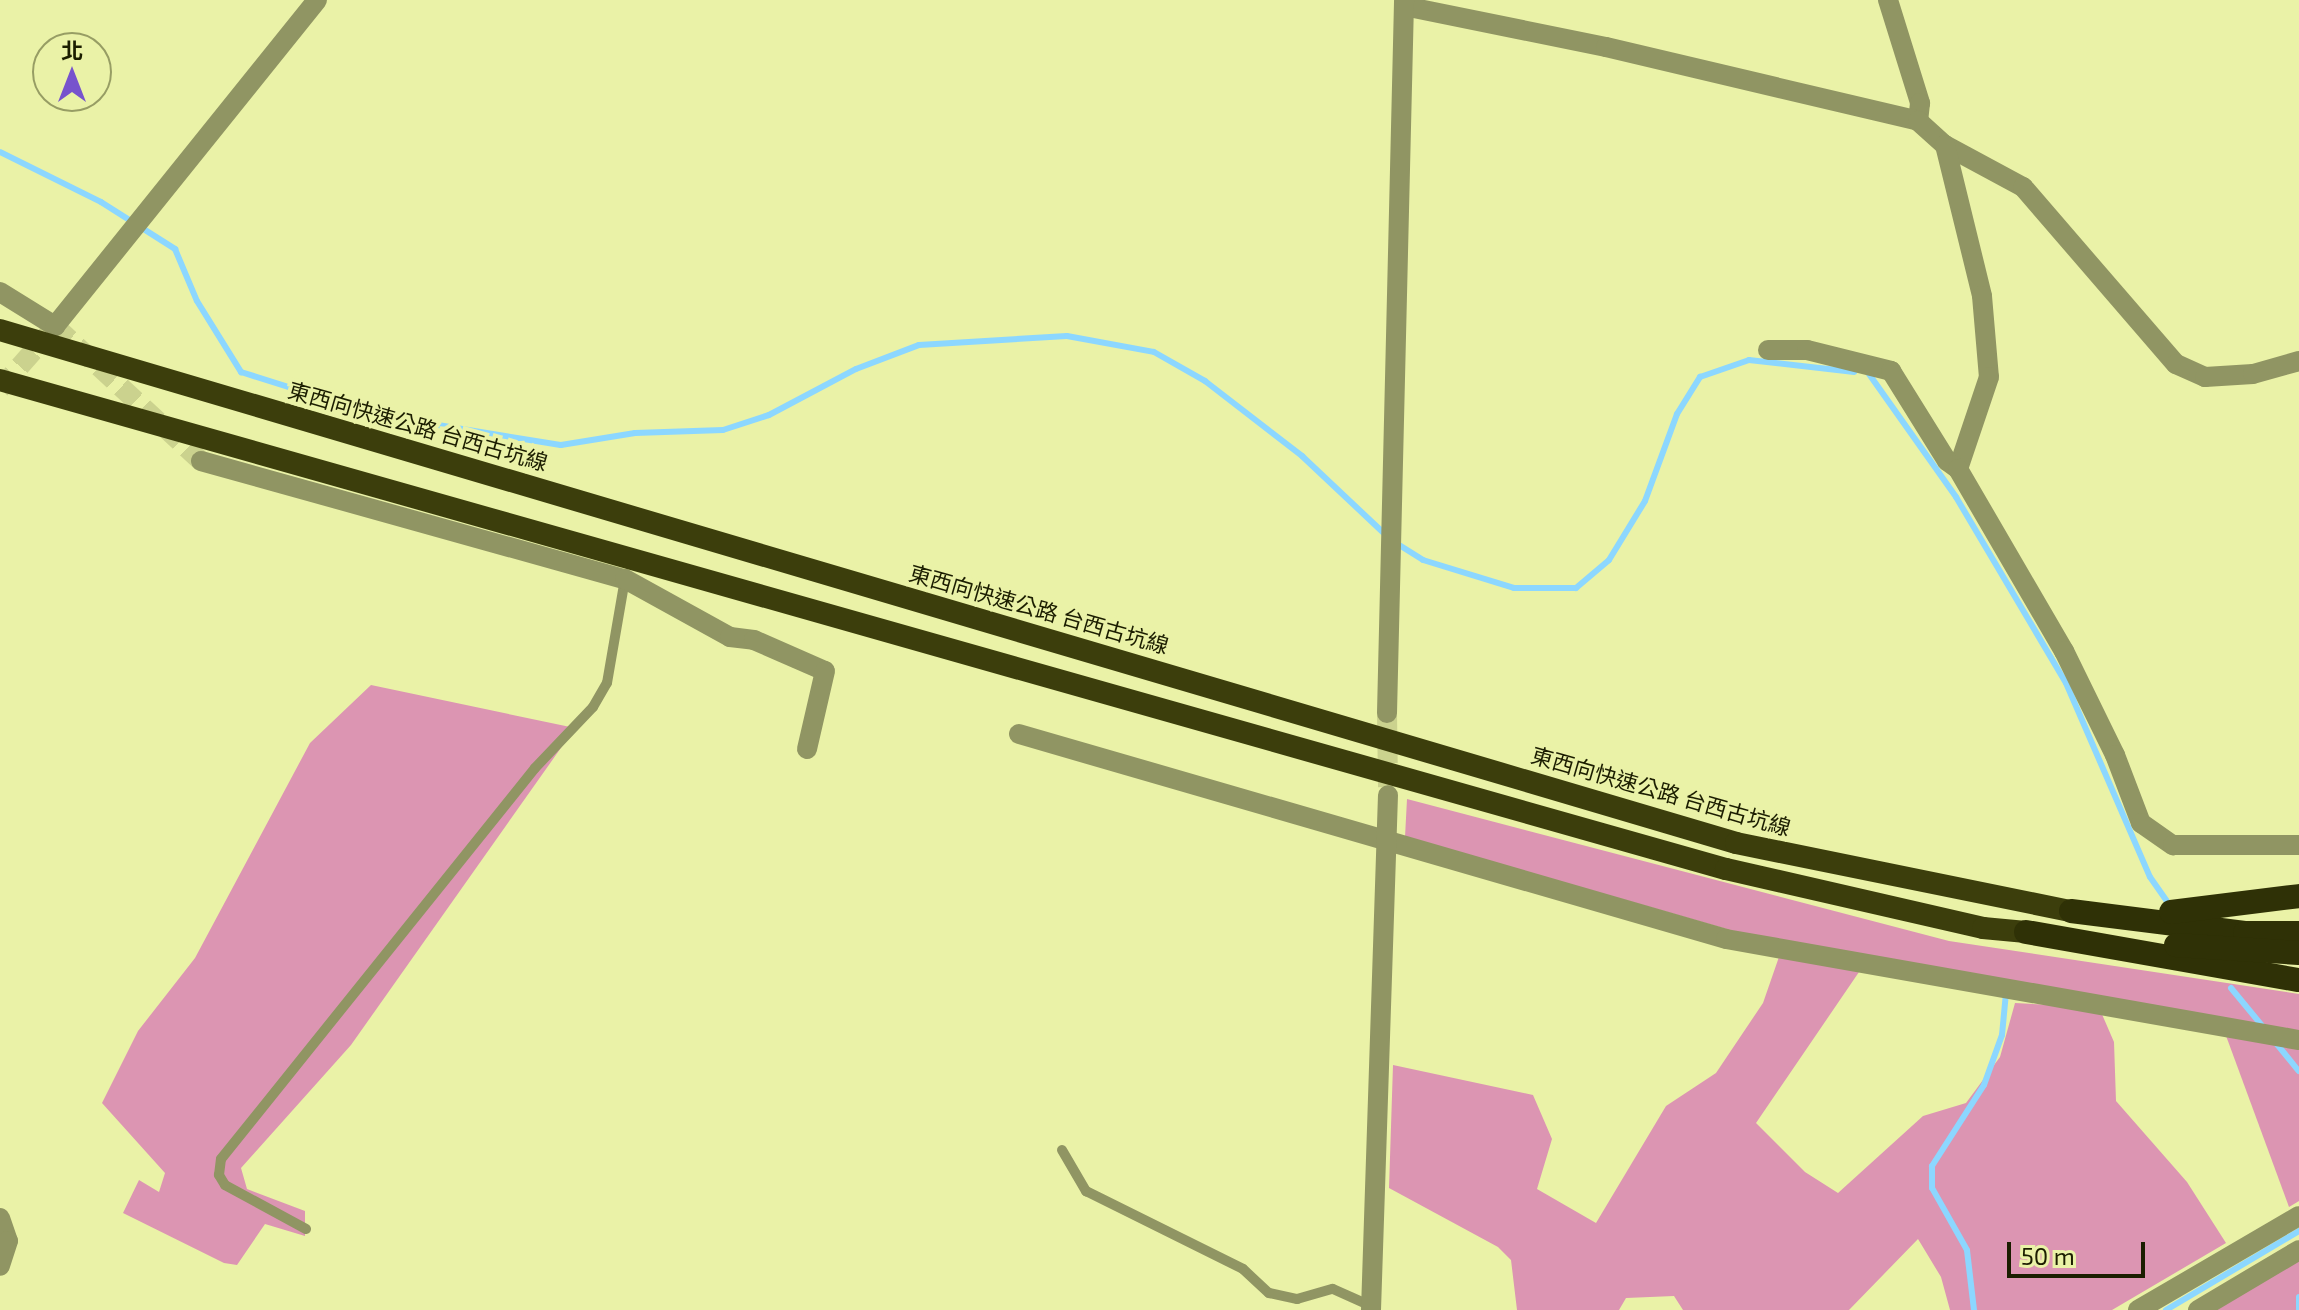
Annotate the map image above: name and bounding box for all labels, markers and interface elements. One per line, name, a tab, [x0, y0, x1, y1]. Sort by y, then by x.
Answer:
north arrow	[32, 32, 112, 112]
text: 北	[61, 37, 83, 63]
street label: 東西向快速公路 台西古坑線	[285, 376, 551, 476]
street label: 東西向快速公路 台西古坑線	[906, 559, 1172, 659]
street label: 東西向快速公路 台西古坑線	[1528, 741, 1794, 841]
scale bar	[2011, 1226, 2149, 1276]
text: 50 m	[2021, 1241, 2075, 1270]

